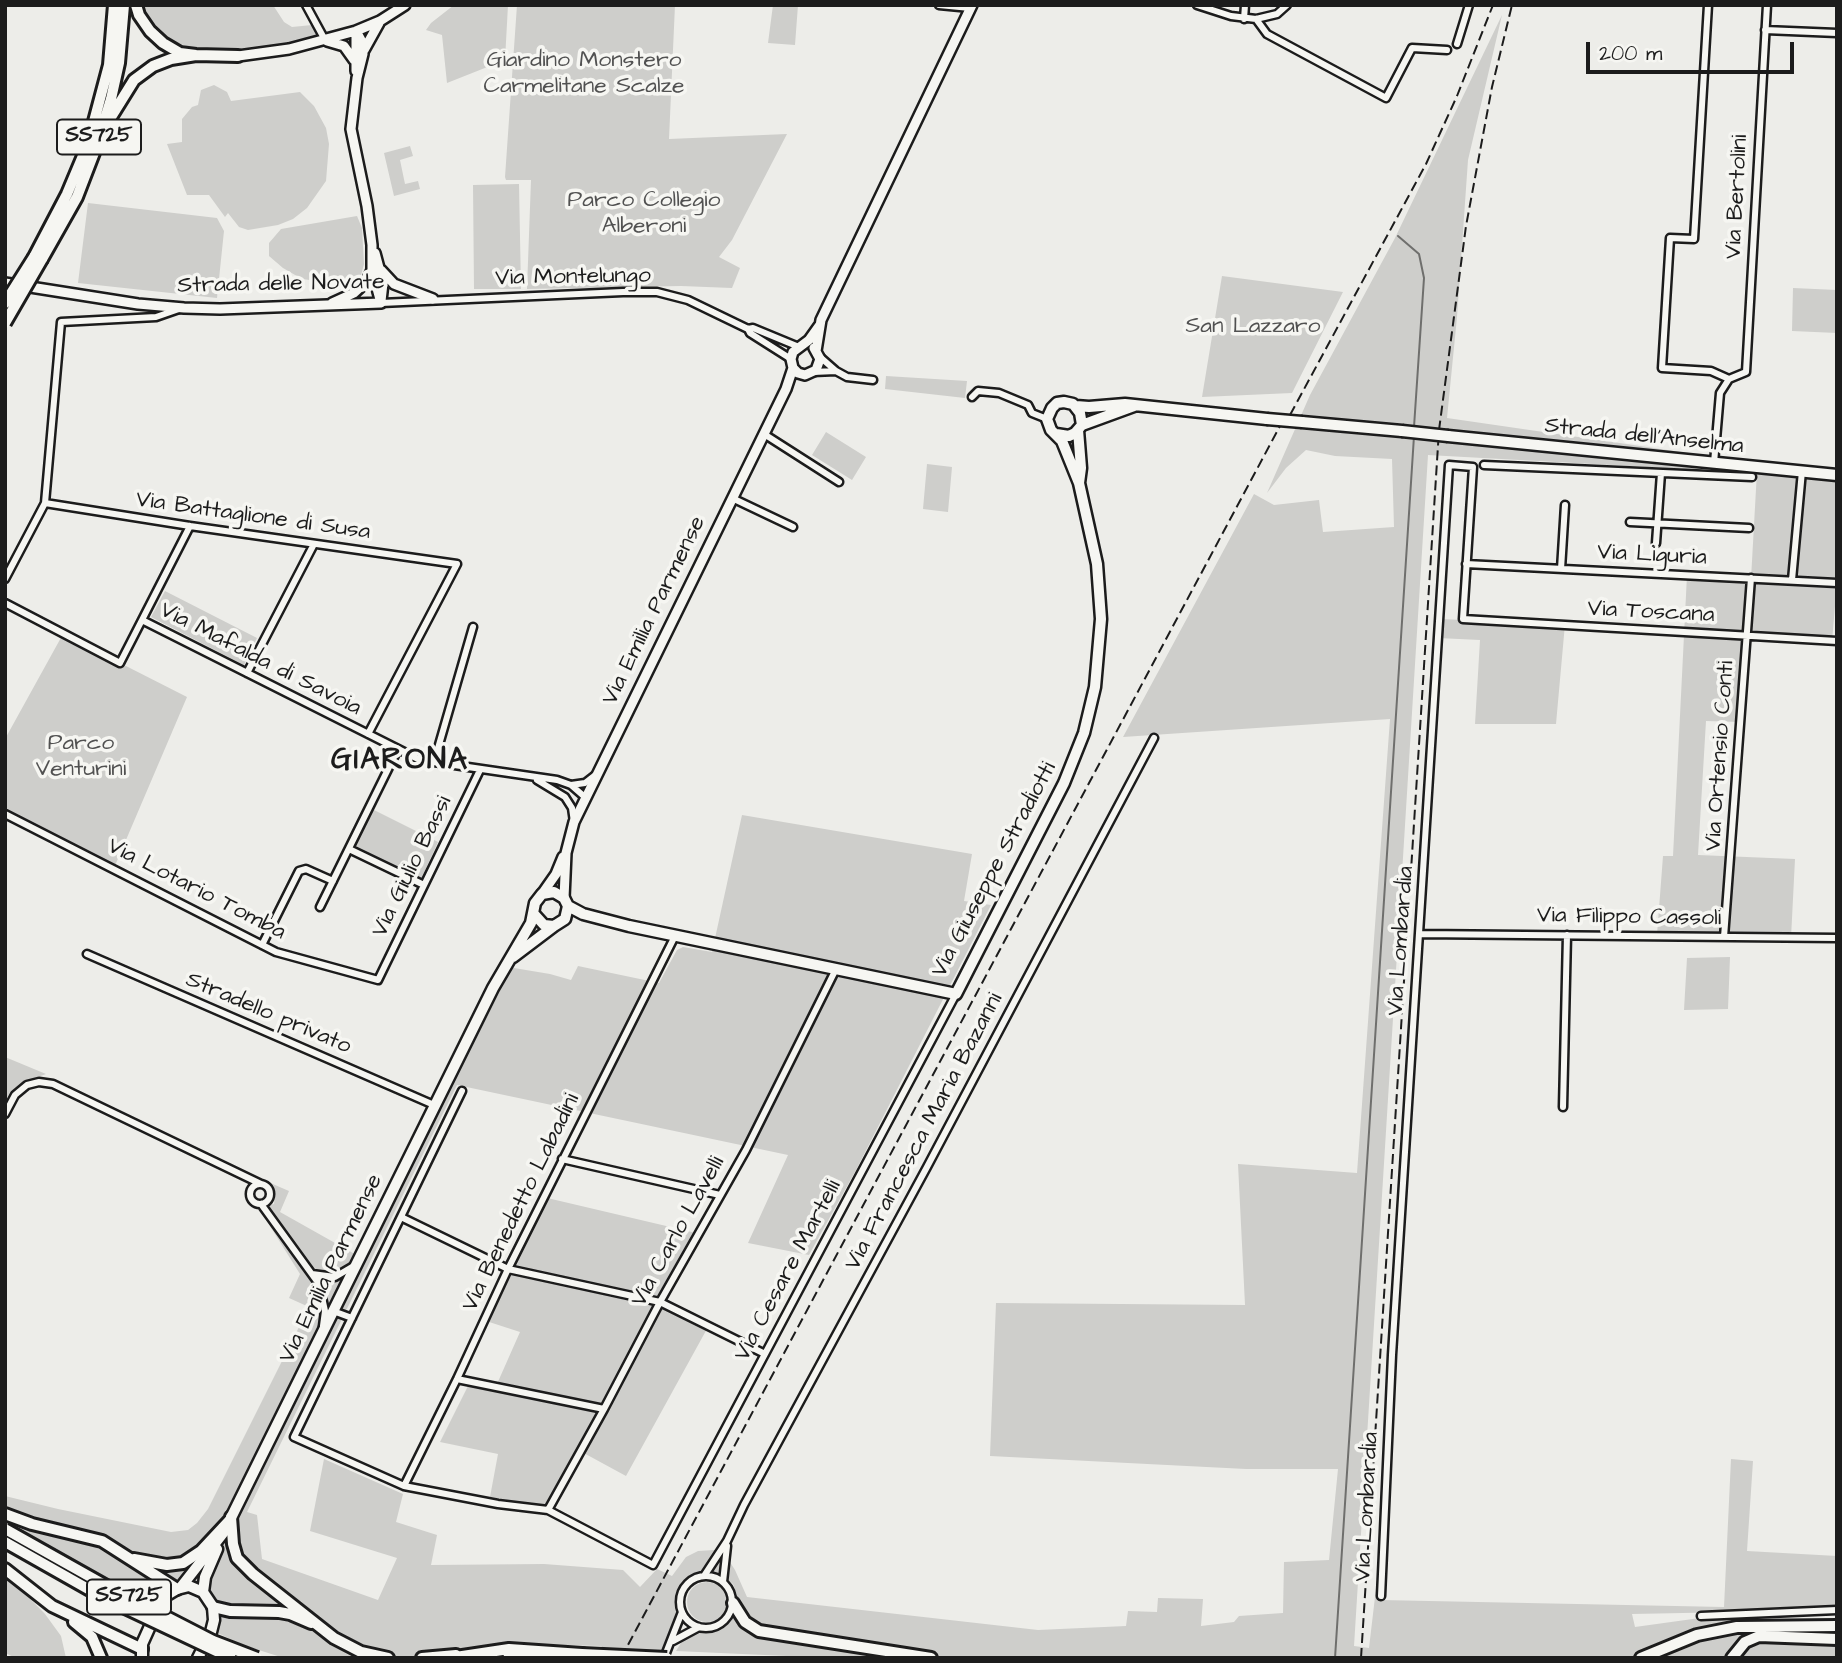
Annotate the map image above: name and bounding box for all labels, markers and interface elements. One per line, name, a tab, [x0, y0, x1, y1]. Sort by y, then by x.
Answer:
scale bar	[1590, 28, 1798, 72]
text: 200 m	[1599, 39, 1662, 68]
park label: Giardino Monstero Carmelitane Scalze	[484, 47, 684, 101]
road number: SS725	[57, 120, 141, 154]
street label: Via Bertolini	[1721, 134, 1755, 260]
park label: Parco Collegio Alberoni	[568, 187, 720, 241]
street label: Via Montelungo	[495, 263, 651, 293]
street label: Strada delle Novate	[177, 269, 385, 301]
park label: San Lazzaro	[1186, 313, 1320, 341]
street label: Strada dell'Anselma	[1543, 413, 1745, 461]
street label: Via Battaglione di Susa	[134, 487, 372, 547]
street label: Via Emilia Parmense	[597, 512, 713, 710]
street label: Via Liguria	[1597, 539, 1707, 573]
street label: Via Toscana	[1587, 596, 1715, 630]
street label: Via Mafalda di Savoia	[155, 597, 365, 723]
street label: Via Ortensio Conti	[1701, 660, 1741, 852]
park label: Parco Venturini	[36, 730, 126, 784]
district label: GIARONA	[332, 744, 468, 780]
street label: Via Giuseppe Stradiotti	[927, 758, 1063, 982]
street label: Via Giulio Bassi	[367, 792, 459, 942]
street label: Via Lotario Tomba	[102, 833, 290, 947]
street label: Via Lombardia	[1383, 865, 1421, 1017]
street label: Via Filippo Cassoli	[1537, 903, 1721, 933]
street label: Stradello privato	[181, 967, 355, 1061]
street label: Via Francesca Maria Bazanni	[840, 989, 1010, 1275]
street label: Via Benedetto Labadini	[457, 1090, 587, 1316]
street label: Via Carlo Lavelli	[626, 1152, 732, 1312]
street label: Via Emilia Parmense	[274, 1170, 390, 1368]
street label: Via Cesare Martelli	[730, 1176, 848, 1366]
street label: Via Lombardia	[1350, 1431, 1386, 1583]
road number: SS725	[87, 1580, 171, 1614]

